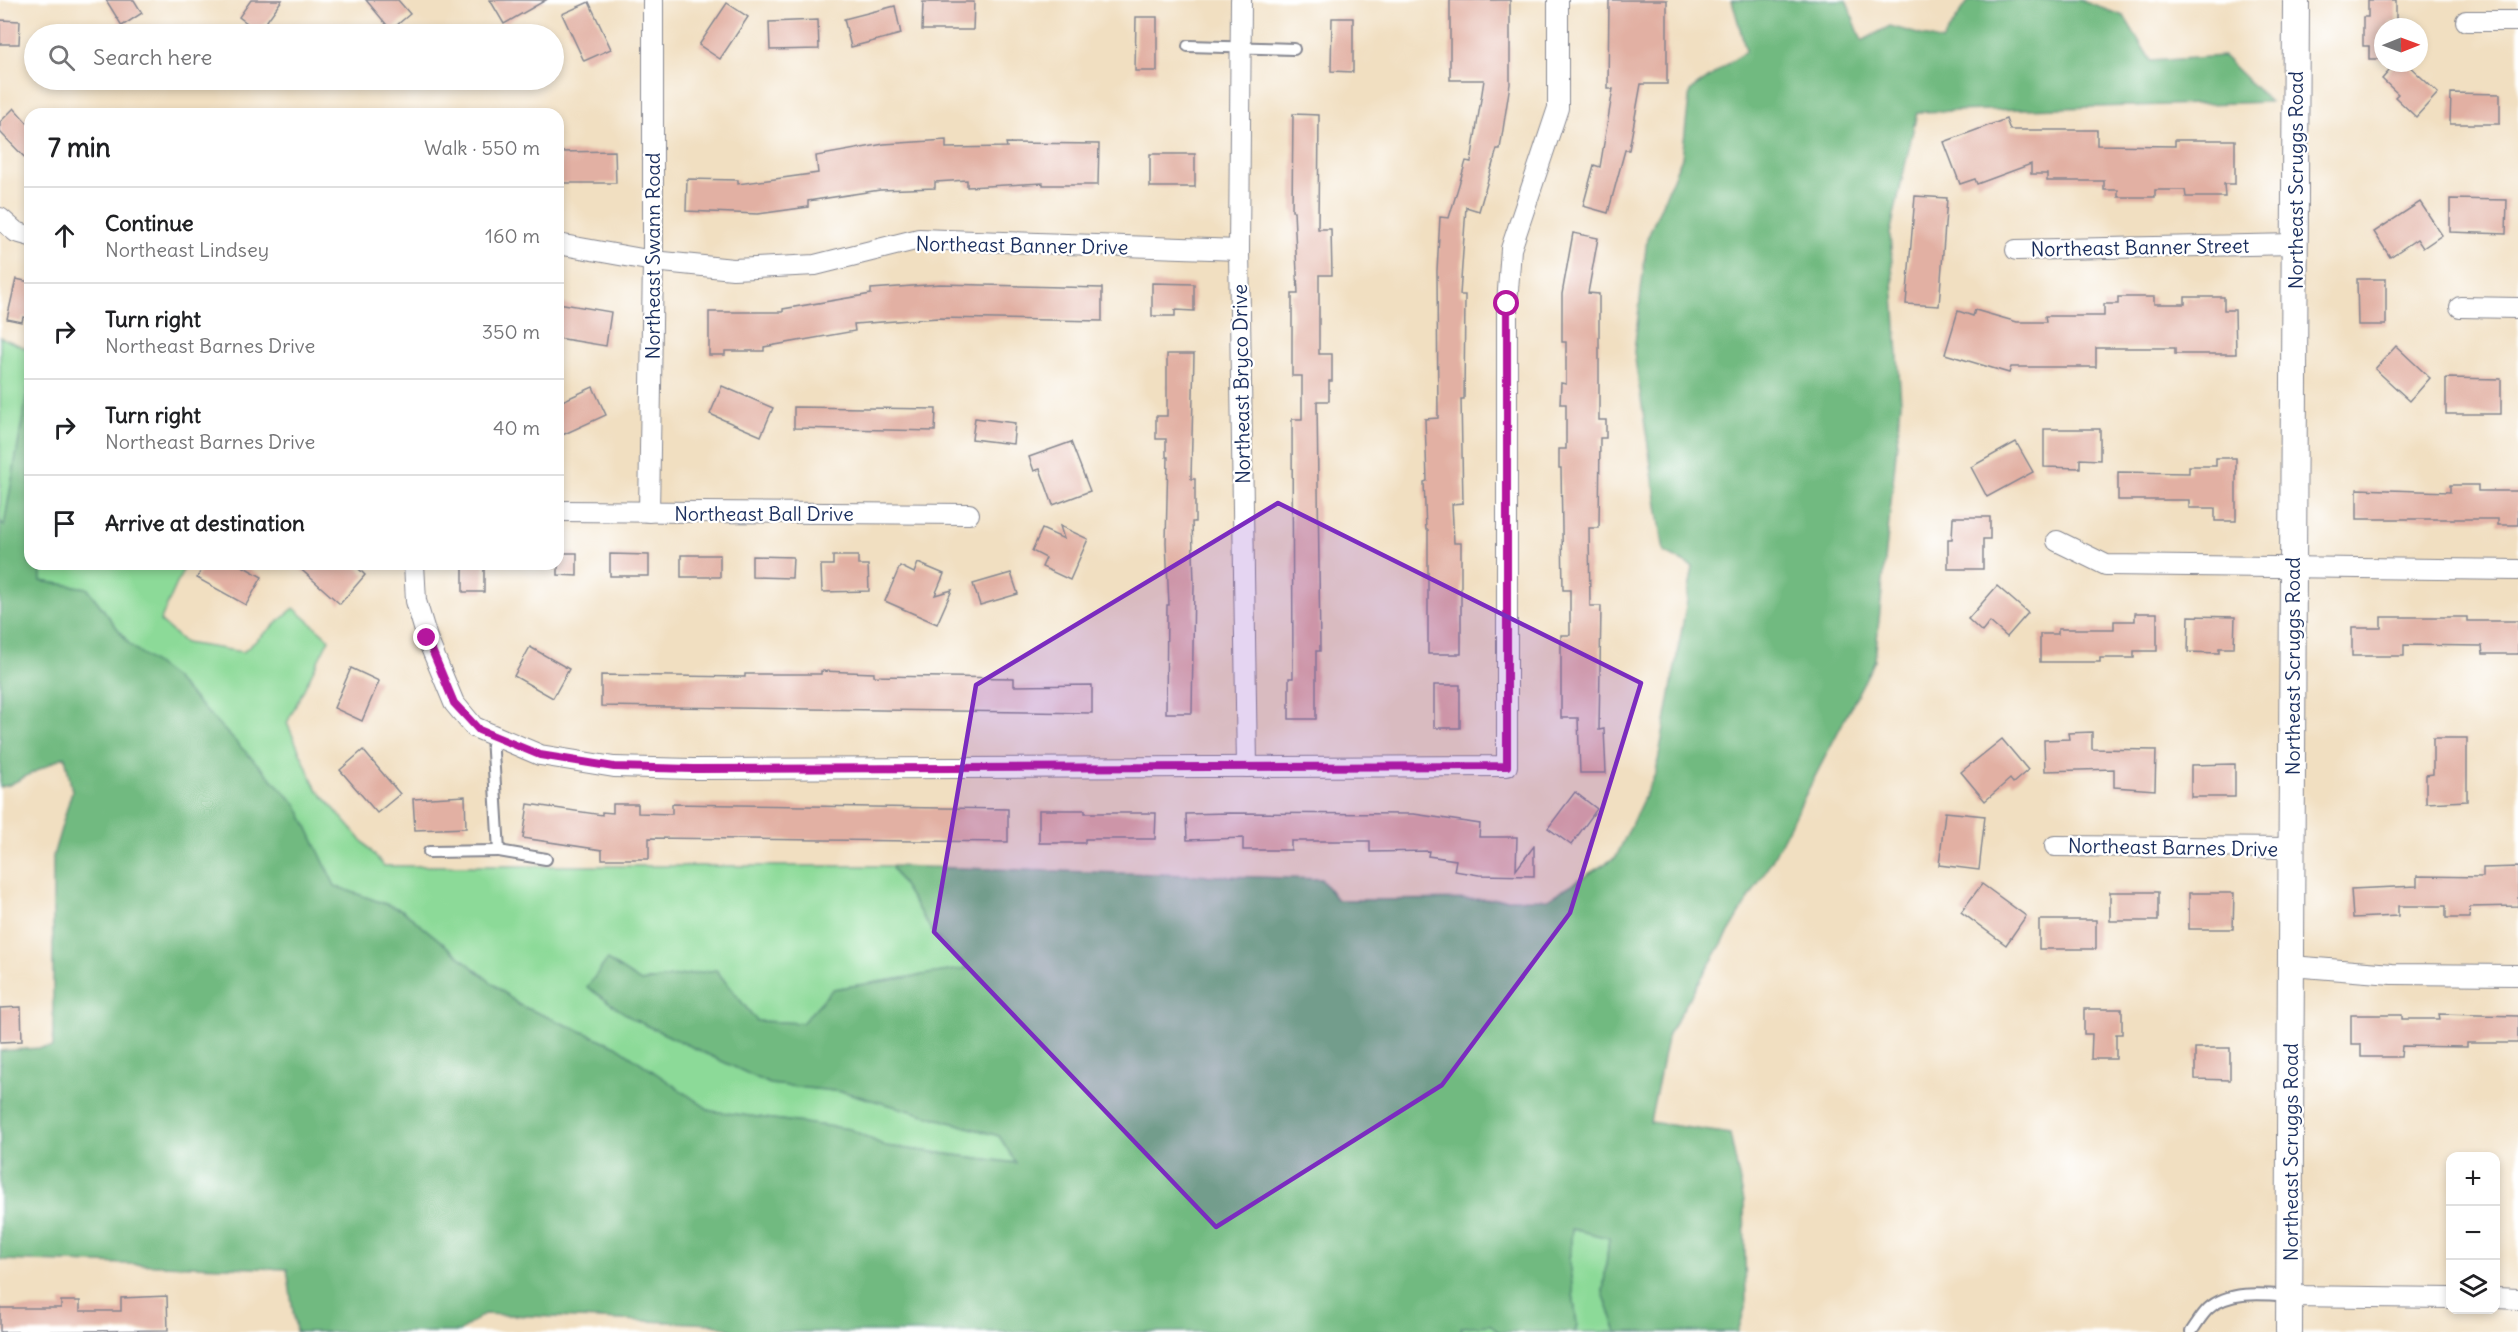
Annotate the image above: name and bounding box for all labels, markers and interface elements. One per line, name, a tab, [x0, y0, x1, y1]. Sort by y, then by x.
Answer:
north arrow	[2374, 18, 2428, 72]
search box	[24, 24, 564, 90]
icon: search	[45, 41, 78, 74]
text: Search here	[93, 43, 212, 71]
street label: Northeast Scruggs Road	[2283, 71, 2308, 289]
text: 7 min	[48, 131, 111, 164]
text: Walk · 550 m	[424, 135, 540, 160]
street label: Northeast Swann Road	[640, 152, 665, 359]
text: Continue	[105, 209, 194, 237]
icon: ahead	[48, 219, 81, 252]
text: 160 m	[485, 223, 540, 248]
street label: Northeast Banner Drive	[915, 231, 1129, 259]
street label: Northeast Banner Street	[2030, 233, 2250, 261]
text: Northeast Lindsey	[105, 237, 269, 262]
street label: Northeast Bryco Drive	[1227, 284, 1255, 484]
route start	[1493, 290, 1519, 316]
text: Turn right	[105, 305, 201, 333]
icon: right	[48, 315, 81, 348]
text: 350 m	[482, 319, 540, 344]
text: Northeast Barnes Drive	[105, 333, 315, 358]
text: Turn right	[105, 401, 201, 429]
icon: right	[48, 411, 81, 444]
text: 40 m	[493, 415, 540, 440]
text: Northeast Barnes Drive	[105, 429, 315, 454]
street label: Northeast Ball Drive	[674, 501, 854, 526]
icon: arrive	[48, 507, 81, 540]
text: Arrive at destination	[105, 509, 305, 537]
street label: Northeast Scruggs Road	[2280, 557, 2305, 775]
route end	[413, 624, 439, 650]
street label: Northeast Barnes Drive	[2068, 833, 2278, 861]
street label: Northeast Scruggs Road	[2278, 1043, 2303, 1261]
map controls	[2446, 1152, 2500, 1314]
button: +	[2446, 1152, 2500, 1206]
button: −	[2446, 1206, 2500, 1260]
button: layers	[2446, 1260, 2500, 1314]

